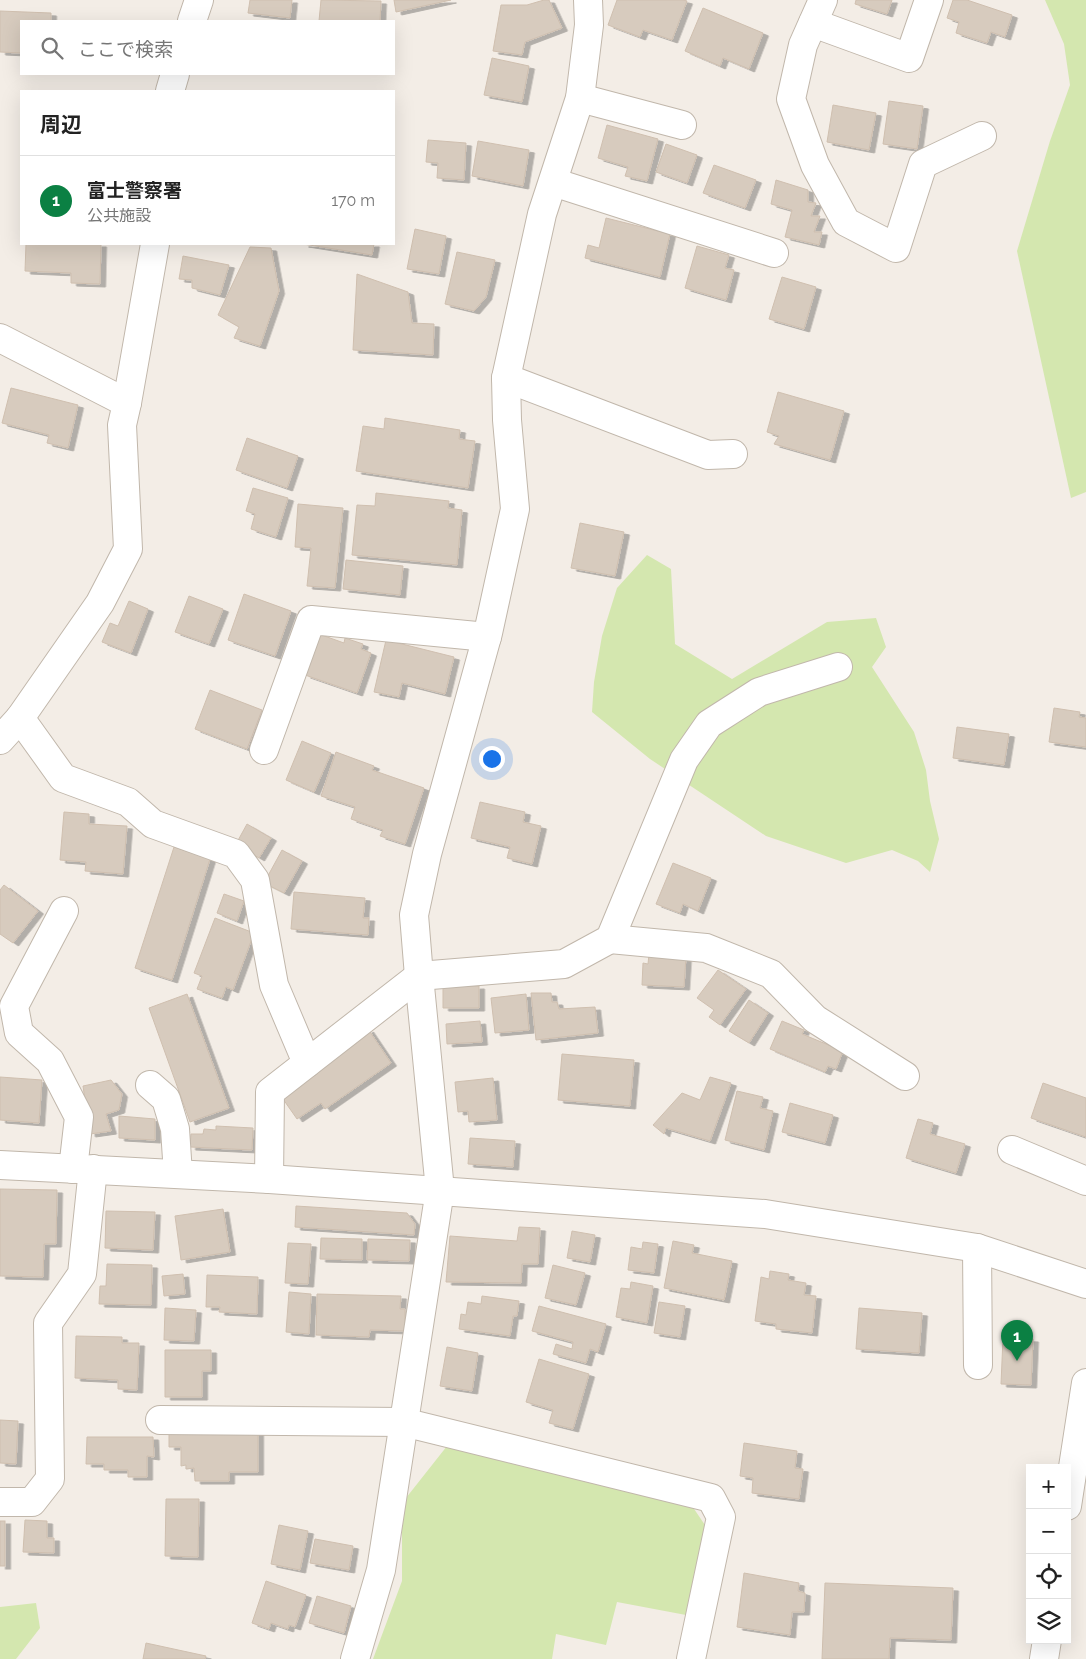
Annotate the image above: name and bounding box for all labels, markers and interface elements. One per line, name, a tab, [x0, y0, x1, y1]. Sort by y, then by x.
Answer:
search box	[20, 20, 395, 75]
icon: search	[38, 34, 66, 62]
text: ここで検索	[78, 38, 173, 60]
text: 周辺	[40, 112, 82, 137]
text: 富士警察署	[87, 179, 182, 201]
text: 1	[52, 191, 60, 210]
text: 170 m	[331, 191, 375, 210]
text: 公共施設	[87, 206, 151, 225]
your location	[479, 746, 505, 772]
pin: 1	[1001, 1320, 1033, 1361]
map controls	[1026, 1464, 1071, 1644]
button: +	[1026, 1464, 1071, 1509]
button: −	[1026, 1509, 1071, 1554]
button: locate	[1026, 1554, 1071, 1599]
button: layers	[1026, 1599, 1071, 1644]

